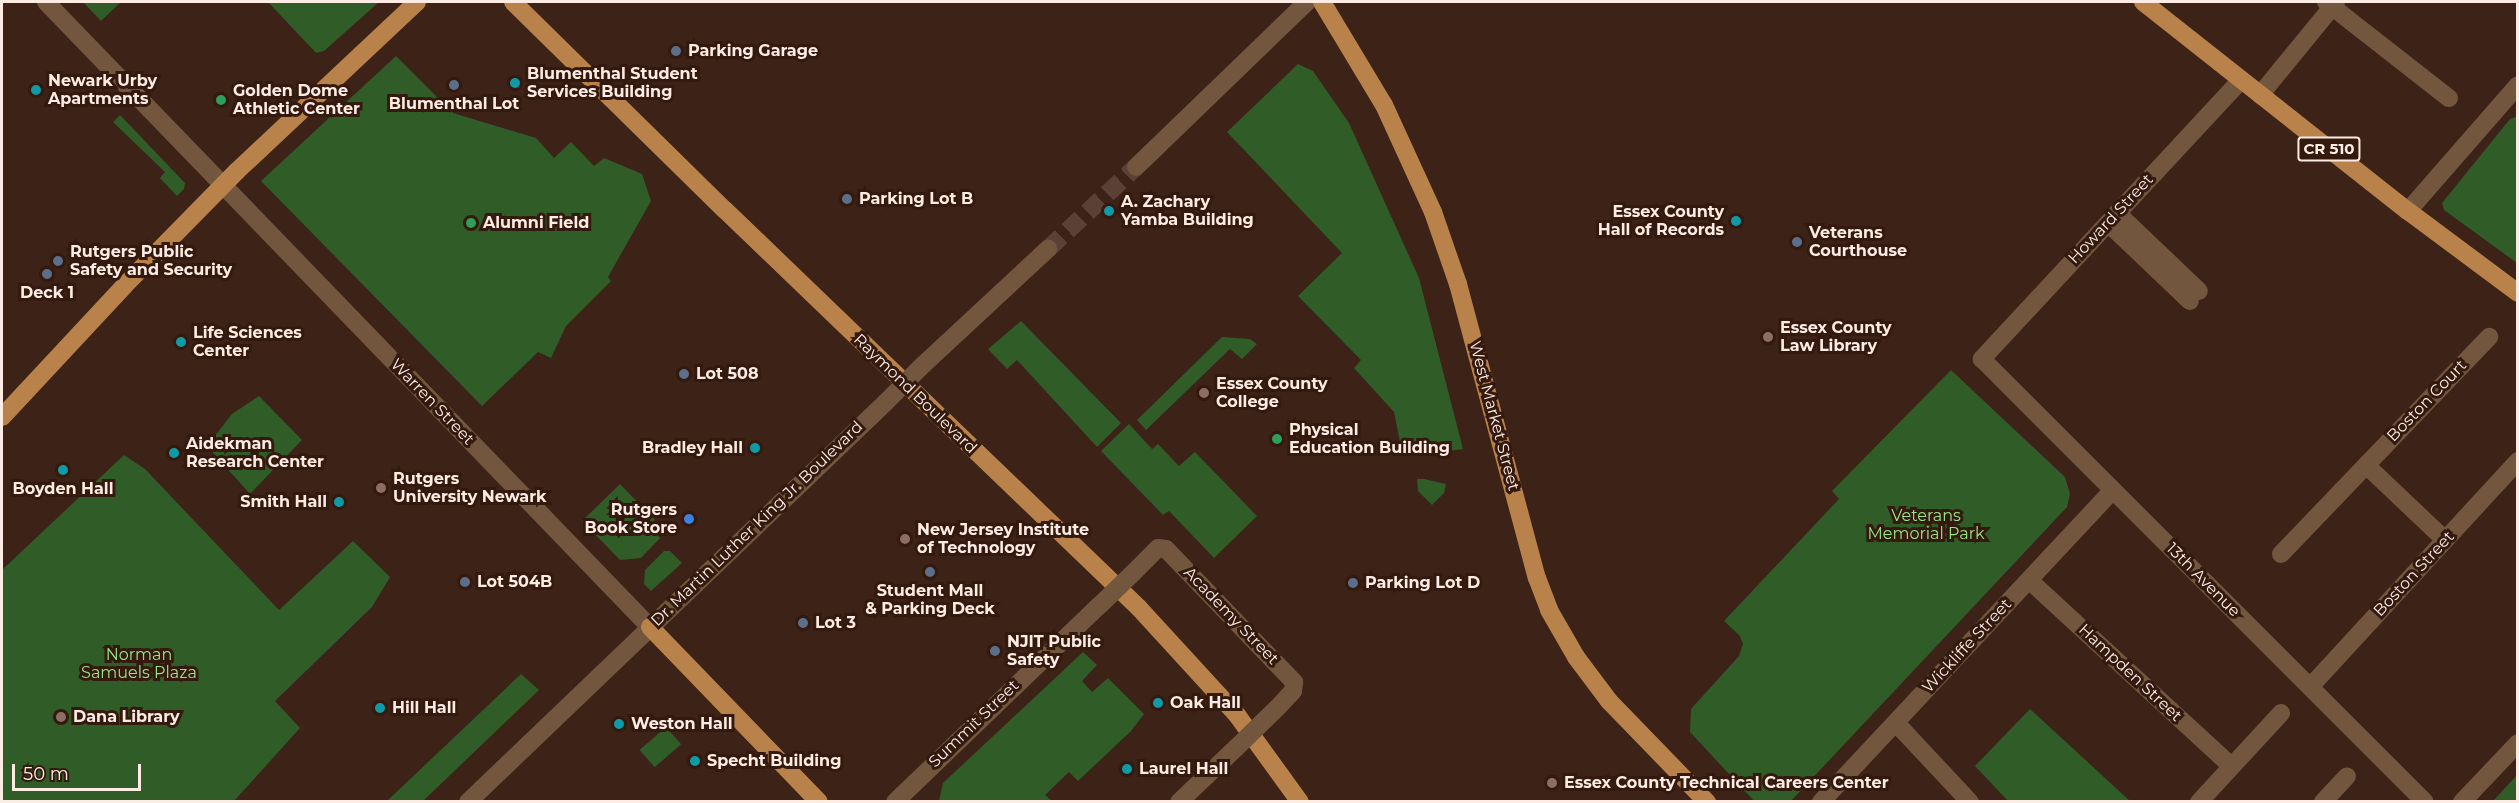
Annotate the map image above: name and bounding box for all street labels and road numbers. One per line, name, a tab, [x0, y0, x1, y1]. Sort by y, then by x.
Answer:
road number: CR 510	[2296, 137, 2362, 161]
street label: Howard Street	[2065, 170, 2157, 268]
street label: Raymond Boulevard	[849, 330, 981, 458]
street label: West Market Street	[1465, 339, 1523, 493]
street label: Warren Street	[386, 355, 478, 449]
street label: Boston Court	[2383, 356, 2471, 446]
street label: Dr. Martin Luther King Jr. Boulevard	[647, 417, 867, 631]
street label: Boston Street	[2370, 527, 2458, 621]
street label: 13th Avenue	[2162, 539, 2244, 621]
street label: Academy Street	[1180, 563, 1282, 669]
street label: Wickliffe Street	[1918, 595, 2016, 697]
street label: Hampden Street	[2074, 620, 2186, 726]
street label: Summit Street	[925, 676, 1023, 772]

